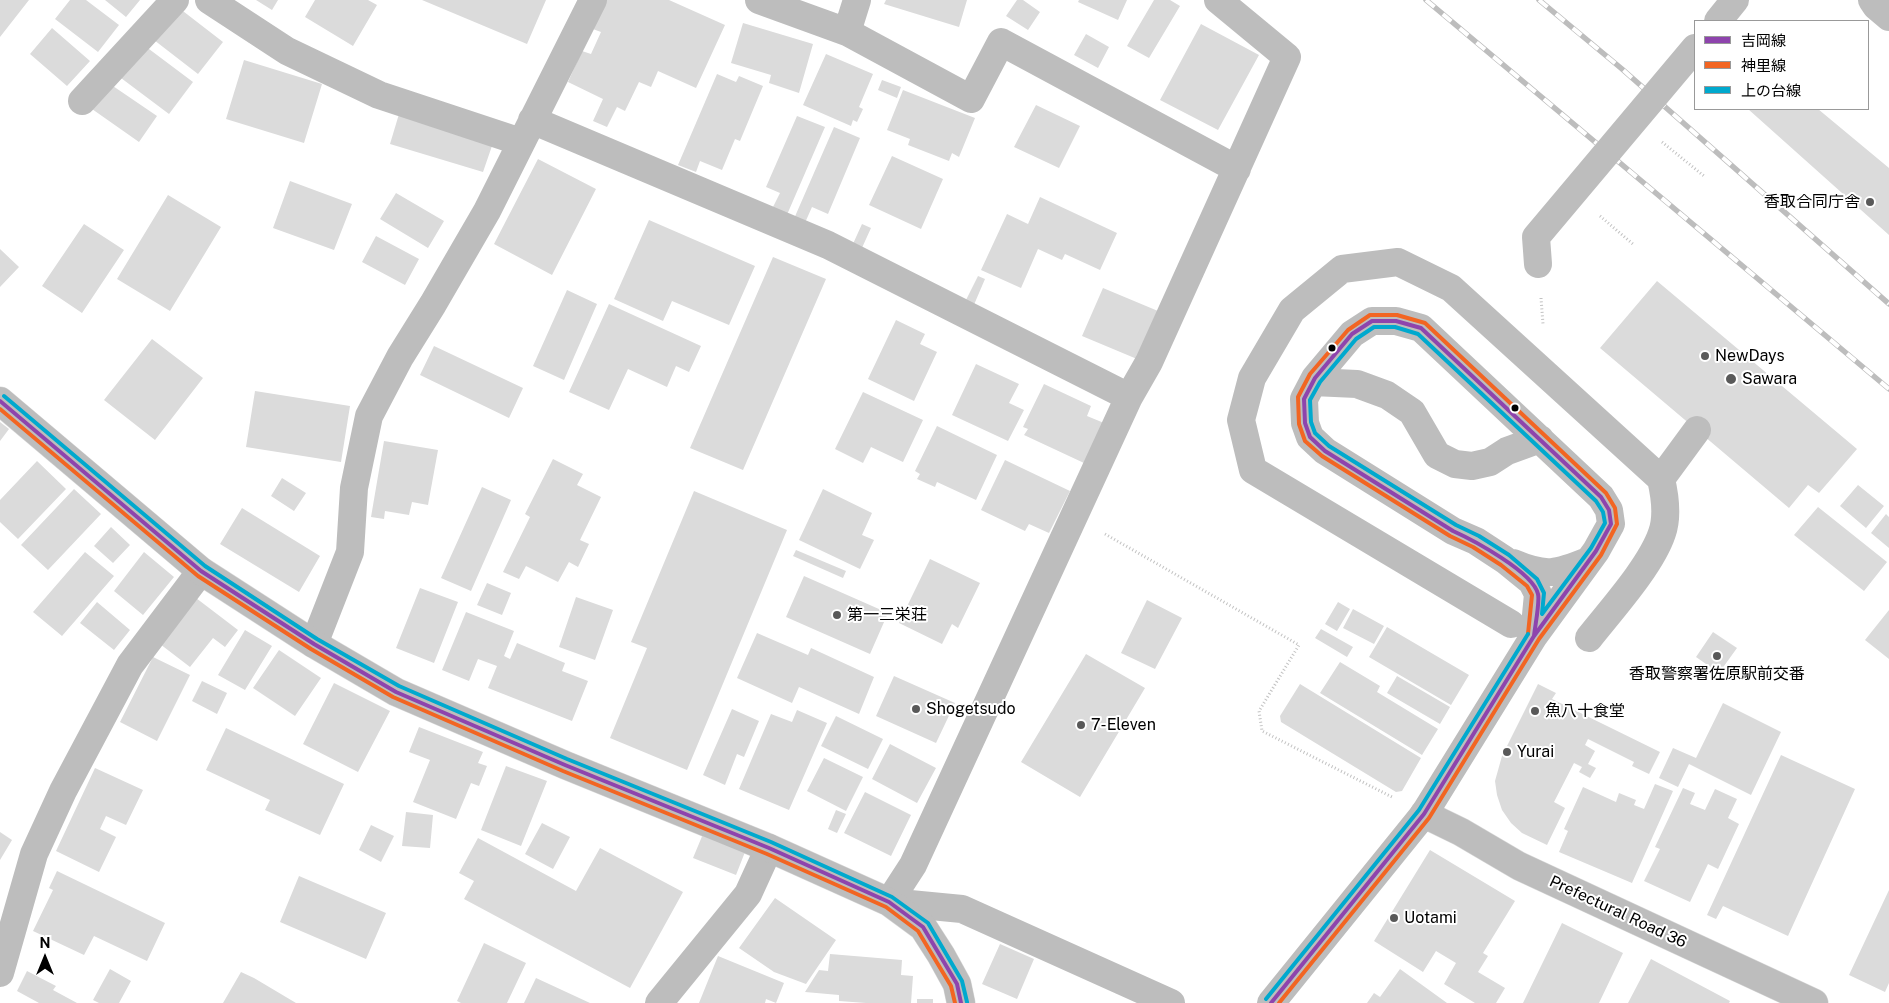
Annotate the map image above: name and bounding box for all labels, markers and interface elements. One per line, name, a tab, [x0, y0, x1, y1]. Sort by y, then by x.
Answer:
legend	[1694, 20, 1869, 110]
text: 吉岡線	[1741, 32, 1786, 49]
text: 神里線	[1741, 57, 1786, 74]
text: 上の台線	[1741, 82, 1801, 99]
place label: 香取合同庁舎	[1764, 192, 1860, 212]
marker: 香取合同庁舎	[1864, 196, 1876, 208]
unlabelled marker	[1327, 343, 1337, 353]
place label: NewDays	[1715, 346, 1785, 366]
marker: NewDays	[1699, 350, 1711, 362]
place label: Sawara	[1742, 369, 1797, 389]
marker: Sawara	[1724, 372, 1738, 386]
unlabelled marker	[1510, 403, 1520, 413]
place label: 第一三栄荘	[847, 605, 927, 625]
marker: 第一三栄荘	[831, 609, 843, 621]
marker: 香取警察署佐原駅前交番	[1711, 650, 1723, 662]
place label: 香取警察署佐原駅前交番	[1629, 664, 1805, 684]
place label: Shogetsudo	[926, 699, 1015, 719]
place label: 魚八十食堂	[1545, 701, 1625, 721]
marker: Shogetsudo	[910, 703, 922, 715]
marker: 魚八十食堂	[1529, 705, 1541, 717]
place label: 7-Eleven	[1091, 715, 1156, 735]
marker: 7-Eleven	[1075, 719, 1087, 731]
place label: Yurai	[1517, 742, 1554, 762]
marker: Yurai	[1501, 746, 1513, 758]
street label: Prefectural Road 36	[1546, 872, 1690, 952]
place label: Uotami	[1404, 908, 1457, 928]
marker: Uotami	[1388, 912, 1400, 924]
north arrow	[20, 933, 70, 983]
text: N	[40, 935, 50, 951]

